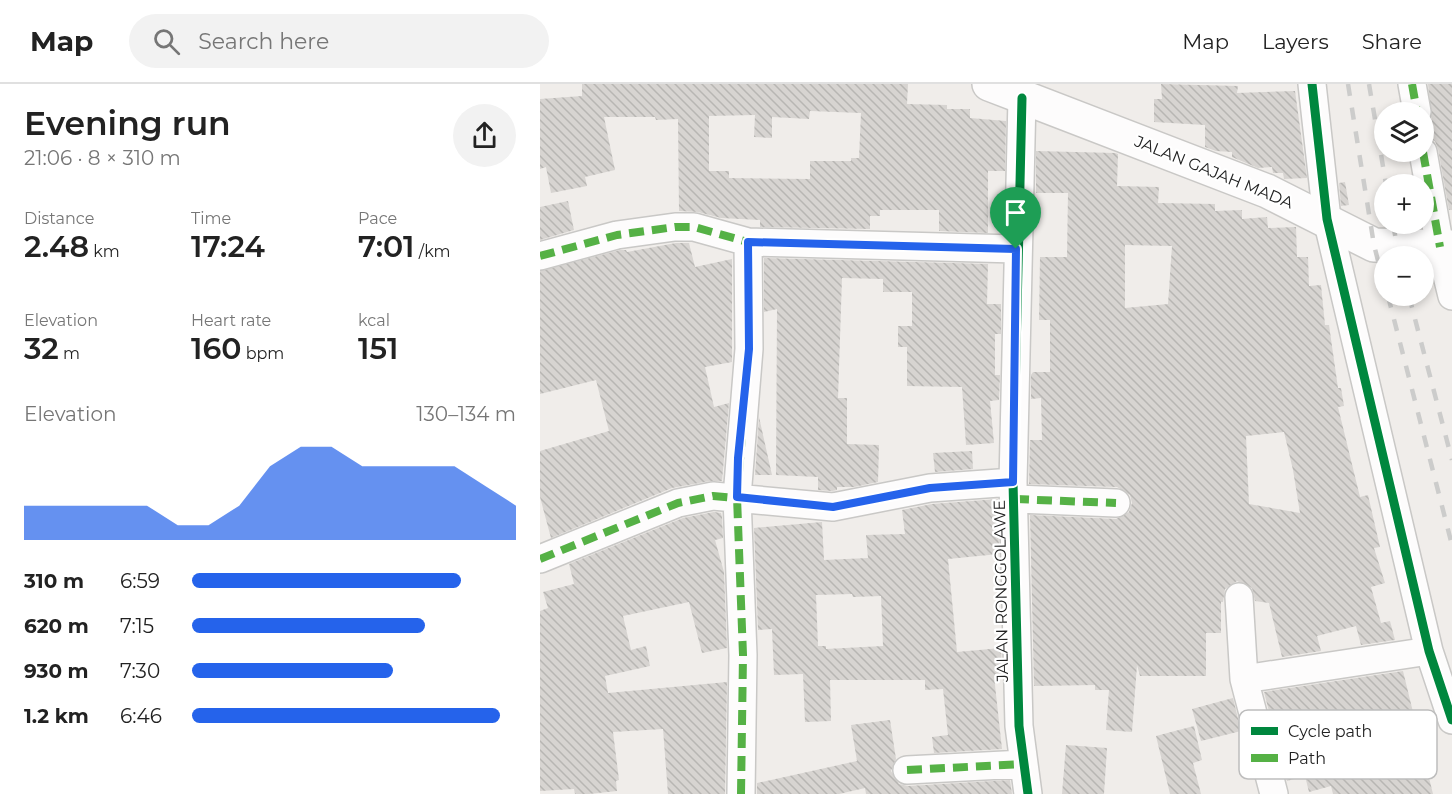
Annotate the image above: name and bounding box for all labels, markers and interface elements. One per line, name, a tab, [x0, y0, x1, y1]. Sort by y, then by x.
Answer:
search box	[129, 14, 549, 68]
text: Map	[30, 24, 93, 58]
icon: search	[150, 25, 183, 58]
text: Search here	[198, 28, 329, 55]
text: Map	[1182, 29, 1229, 54]
text: Layers	[1262, 29, 1329, 54]
text: Share	[1362, 29, 1422, 54]
map controls	[1374, 102, 1434, 306]
button: layers	[1374, 102, 1434, 162]
text: Evening run	[24, 103, 231, 143]
button: share	[453, 104, 516, 167]
street label: JALAN GAJAH MADA	[1131, 131, 1296, 213]
text: 21:06 · 8 × 310 m	[24, 146, 181, 170]
button: +	[1374, 174, 1434, 234]
pin	[990, 187, 1041, 249]
icon: arrive	[999, 196, 1032, 229]
text: Distance	[24, 209, 94, 228]
text: Time	[191, 209, 231, 228]
text: Pace	[358, 209, 397, 228]
text: 2.48	[24, 228, 89, 265]
text: 17:24	[191, 228, 265, 265]
text: 7:01	[358, 228, 415, 265]
text: km	[89, 242, 120, 261]
text: /km	[415, 242, 451, 261]
button: −	[1374, 246, 1434, 306]
text: Elevation	[24, 311, 98, 330]
text: Heart rate	[191, 311, 271, 330]
text: kcal	[358, 311, 390, 330]
text: 32	[24, 330, 59, 367]
text: 160	[191, 330, 241, 367]
text: 151	[358, 330, 398, 367]
text: m	[59, 344, 80, 363]
text: bpm	[241, 344, 284, 363]
text: Elevation	[24, 402, 116, 426]
text: 130–134 m	[416, 402, 516, 426]
street label: JALAN RONGGOLAWE	[990, 500, 1012, 683]
text: 310 m	[24, 569, 84, 593]
text: 6:59	[120, 569, 160, 593]
text: 620 m	[24, 614, 89, 638]
text: 7:15	[120, 614, 154, 638]
text: 930 m	[24, 659, 89, 683]
text: 7:30	[120, 659, 160, 683]
text: 1.2 km	[24, 704, 89, 728]
text: 6:46	[120, 704, 162, 728]
legend	[1239, 710, 1437, 779]
text: Cycle path	[1288, 722, 1372, 741]
text: Path	[1288, 749, 1326, 768]

